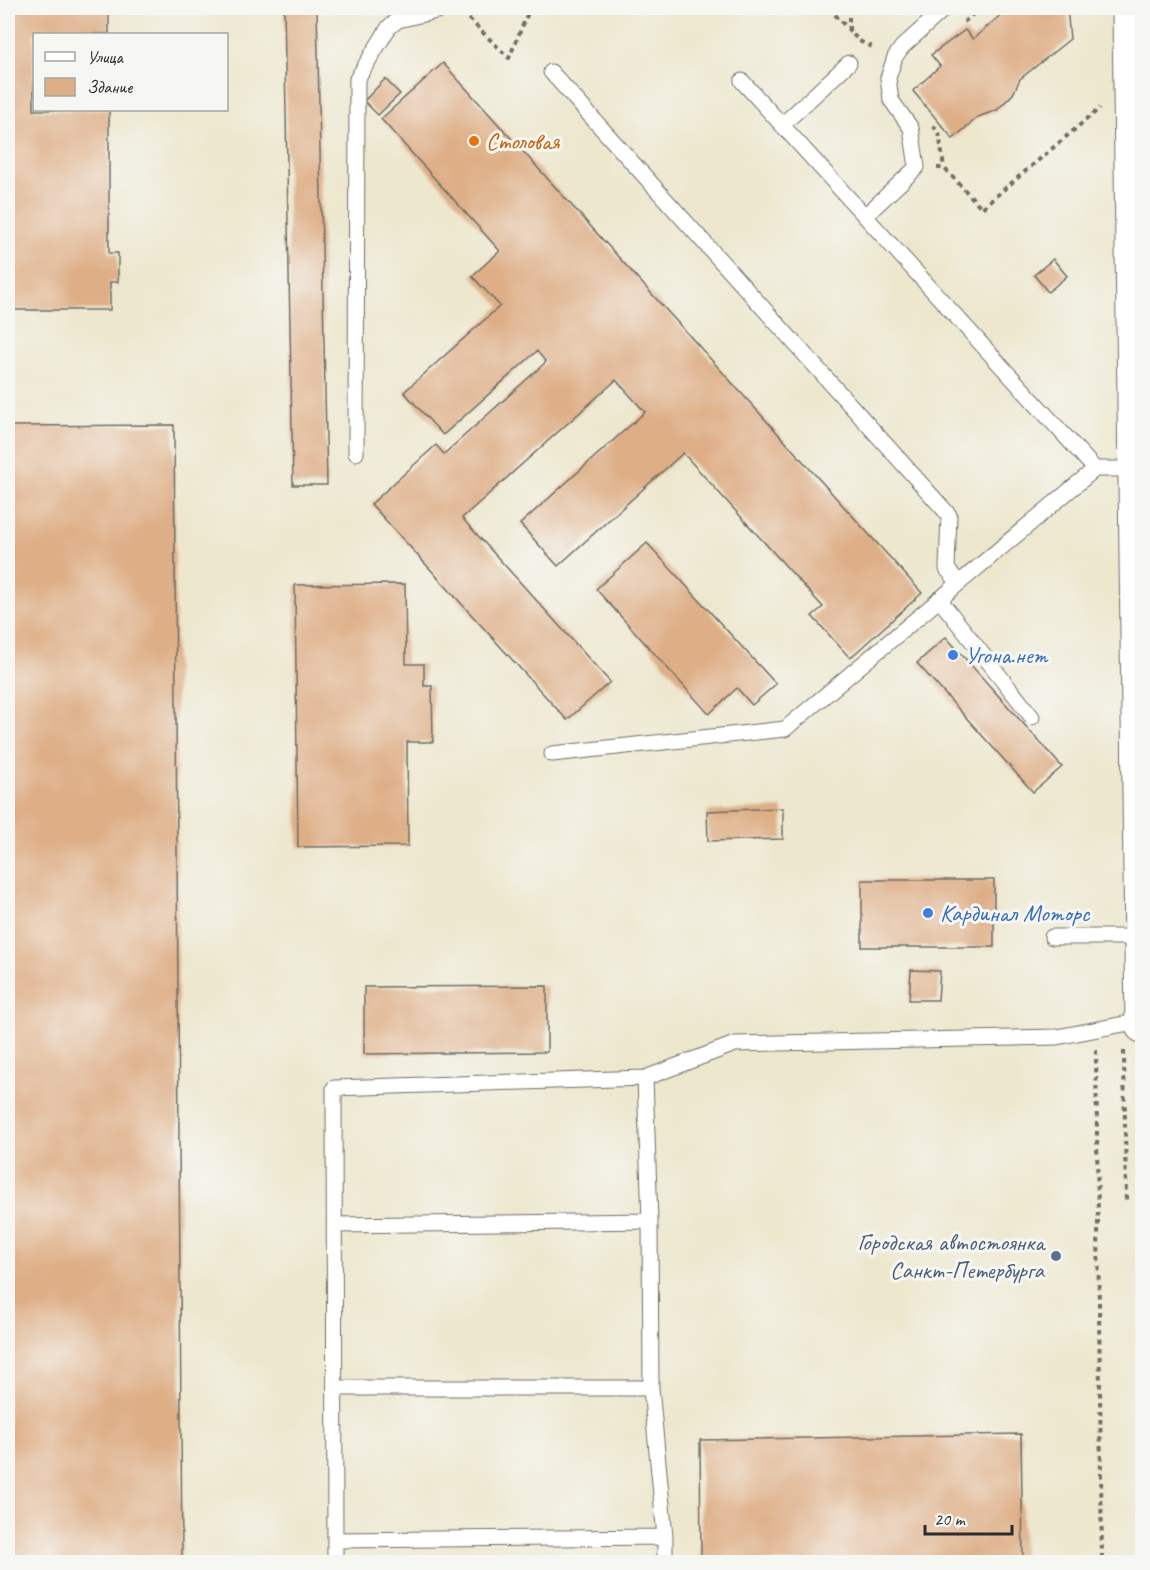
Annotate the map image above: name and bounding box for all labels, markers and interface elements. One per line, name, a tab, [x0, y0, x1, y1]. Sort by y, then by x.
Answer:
legend	[33, 33, 228, 111]
text: Улица	[87, 46, 124, 68]
text: Здание	[87, 76, 133, 98]
place label: Столовая	[486, 126, 561, 156]
marker: Столовая	[467, 134, 481, 148]
place label: Угона.нет	[965, 640, 1048, 670]
marker: Угона.нет	[946, 648, 960, 662]
place label: Кардинал Моторс	[940, 898, 1091, 928]
marker: Кардинал Моторс	[921, 906, 935, 920]
place label: Городская автостоянка Санкт-Петербурга	[857, 1227, 1046, 1285]
marker: Городская автостоянка Санкт-Петербурга	[1049, 1249, 1063, 1263]
scale bar	[925, 1498, 1012, 1536]
text: 20 m	[934, 1508, 967, 1530]

